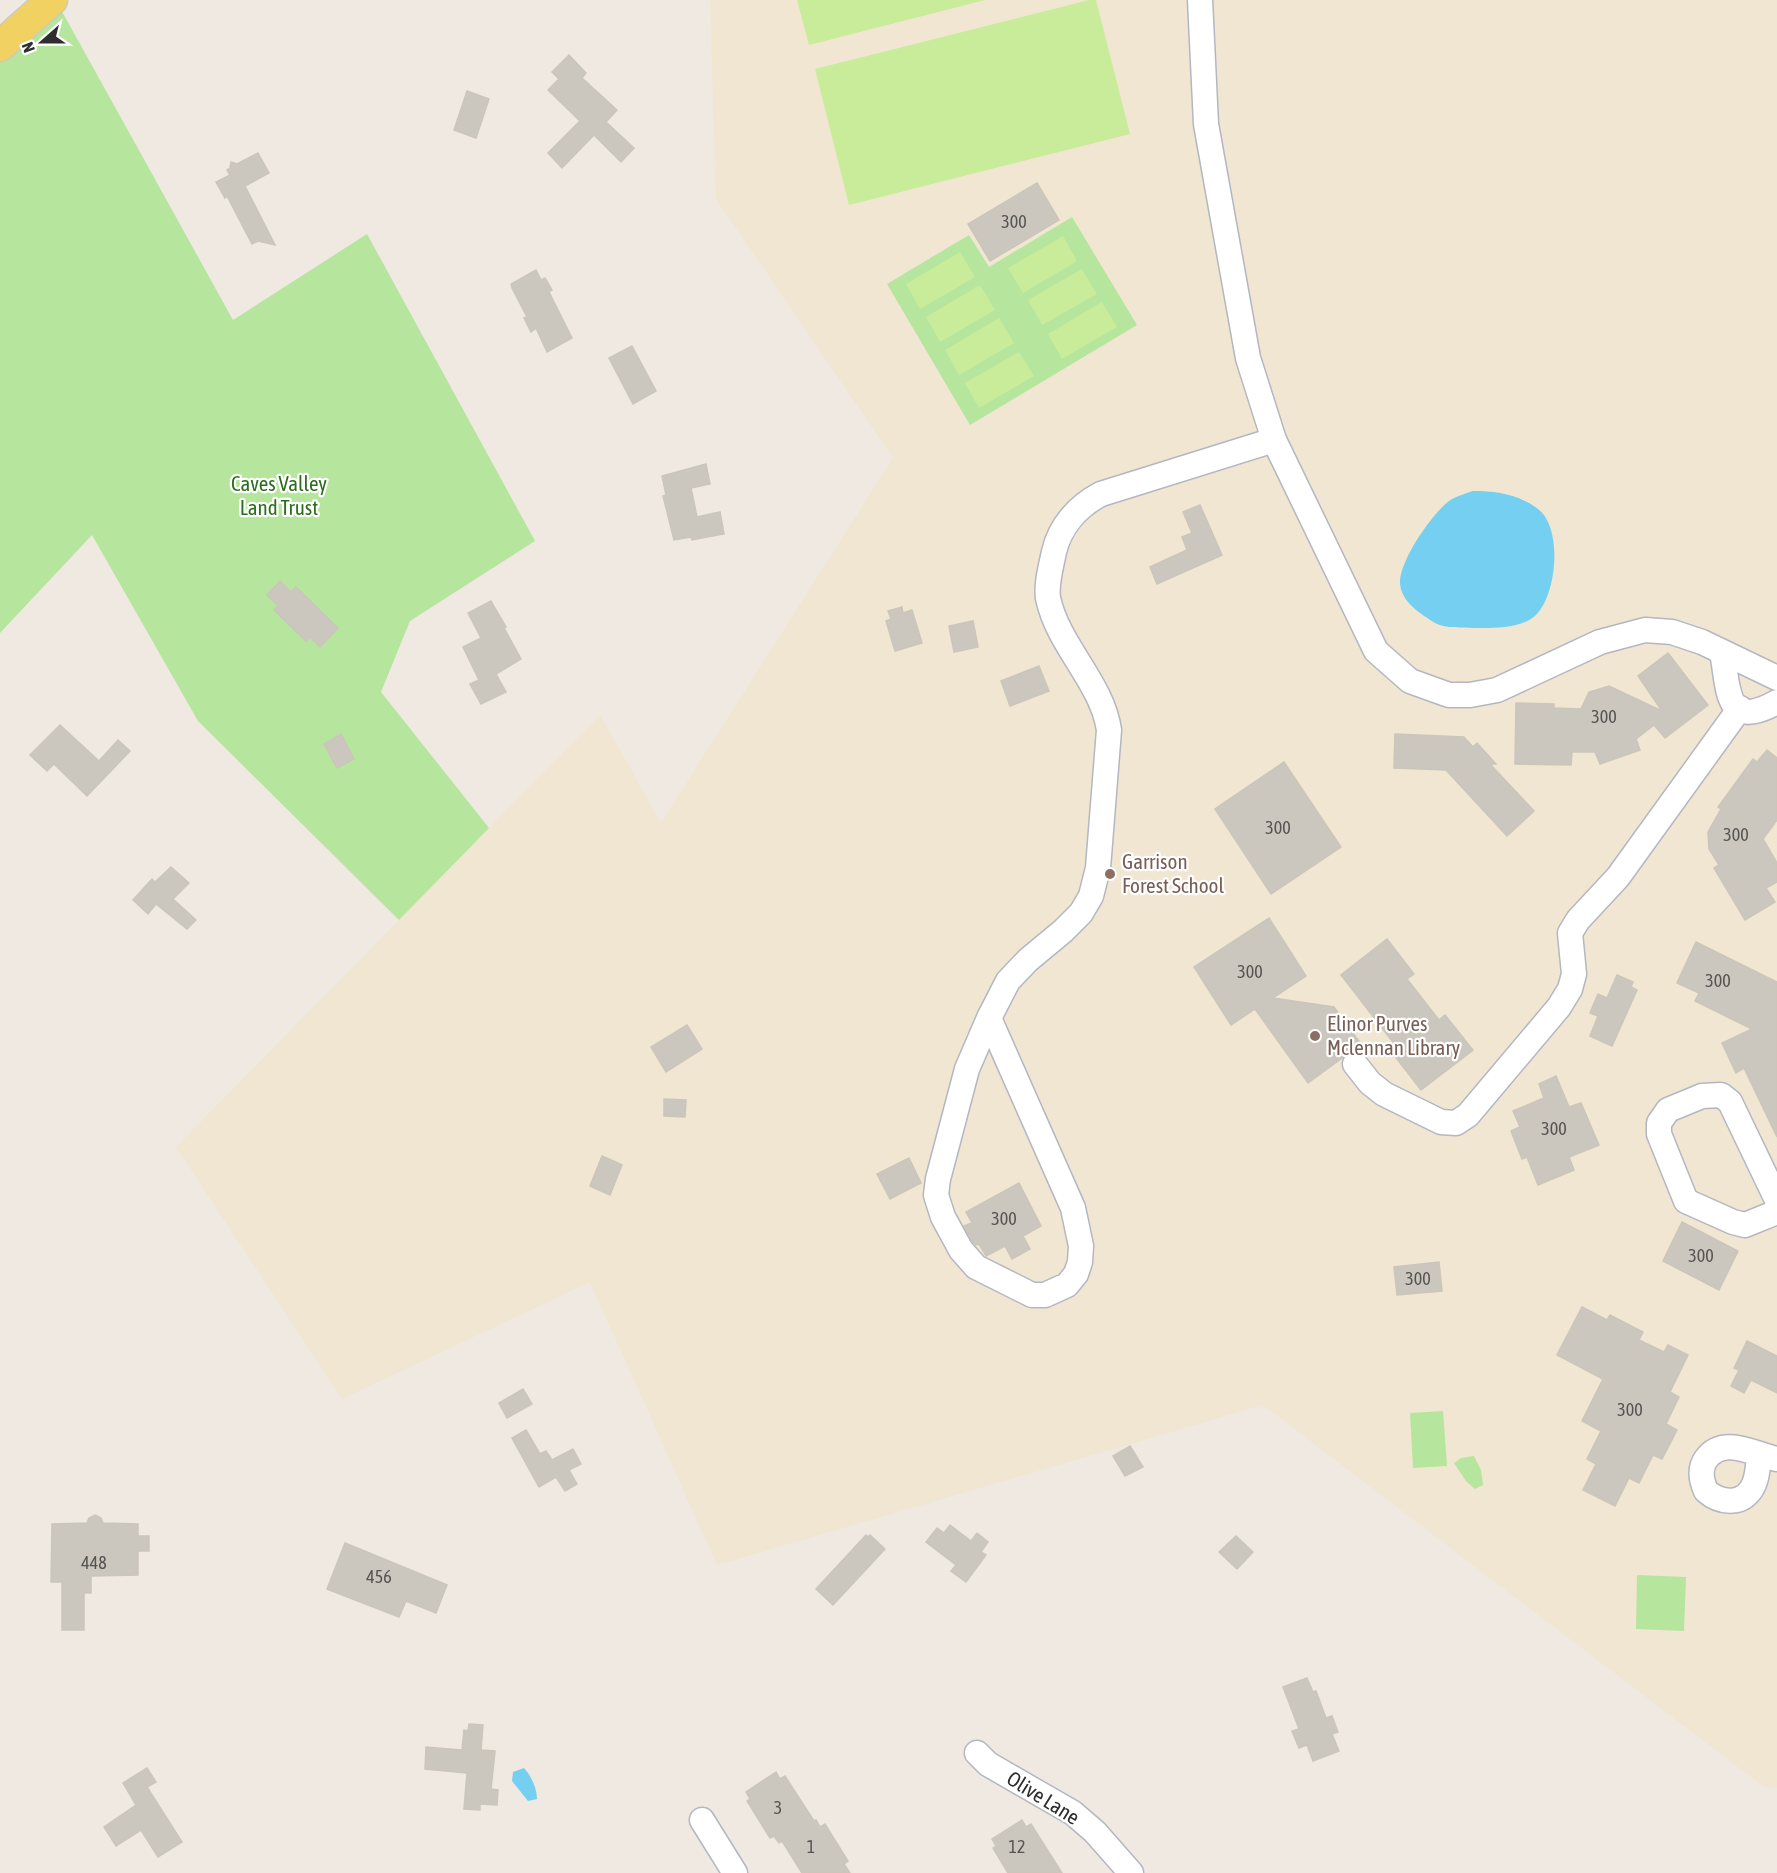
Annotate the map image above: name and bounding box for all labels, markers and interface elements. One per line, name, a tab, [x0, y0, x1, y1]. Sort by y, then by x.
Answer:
north arrow	[12, 12, 72, 72]
text: N	[18, 40, 38, 55]
house number: 300	[1001, 211, 1027, 232]
park label: Caves Valley Land Trust	[231, 471, 327, 519]
house number: 300	[1591, 706, 1617, 727]
house number: 300	[1265, 817, 1291, 838]
house number: 300	[1723, 824, 1749, 845]
place label: Garrison Forest School	[1122, 849, 1224, 897]
marker: Garrison Forest School	[1103, 867, 1117, 881]
house number: 300	[1237, 961, 1263, 982]
house number: 300	[1705, 970, 1731, 991]
place label: Elinor Purves Mclennan Library	[1327, 1011, 1461, 1059]
marker: Elinor Purves Mclennan Library	[1308, 1029, 1322, 1043]
house number: 300	[1541, 1118, 1567, 1139]
house number: 300	[991, 1208, 1017, 1229]
house number: 300	[1688, 1245, 1714, 1266]
house number: 300	[1405, 1268, 1431, 1289]
house number: 300	[1617, 1399, 1643, 1420]
house number: 448	[81, 1552, 107, 1573]
house number: 456	[366, 1566, 392, 1587]
street label: Olive Lane	[1003, 1765, 1084, 1829]
house number: 3	[774, 1797, 782, 1818]
house number: 1	[807, 1836, 815, 1857]
house number: 12	[1009, 1836, 1025, 1857]

